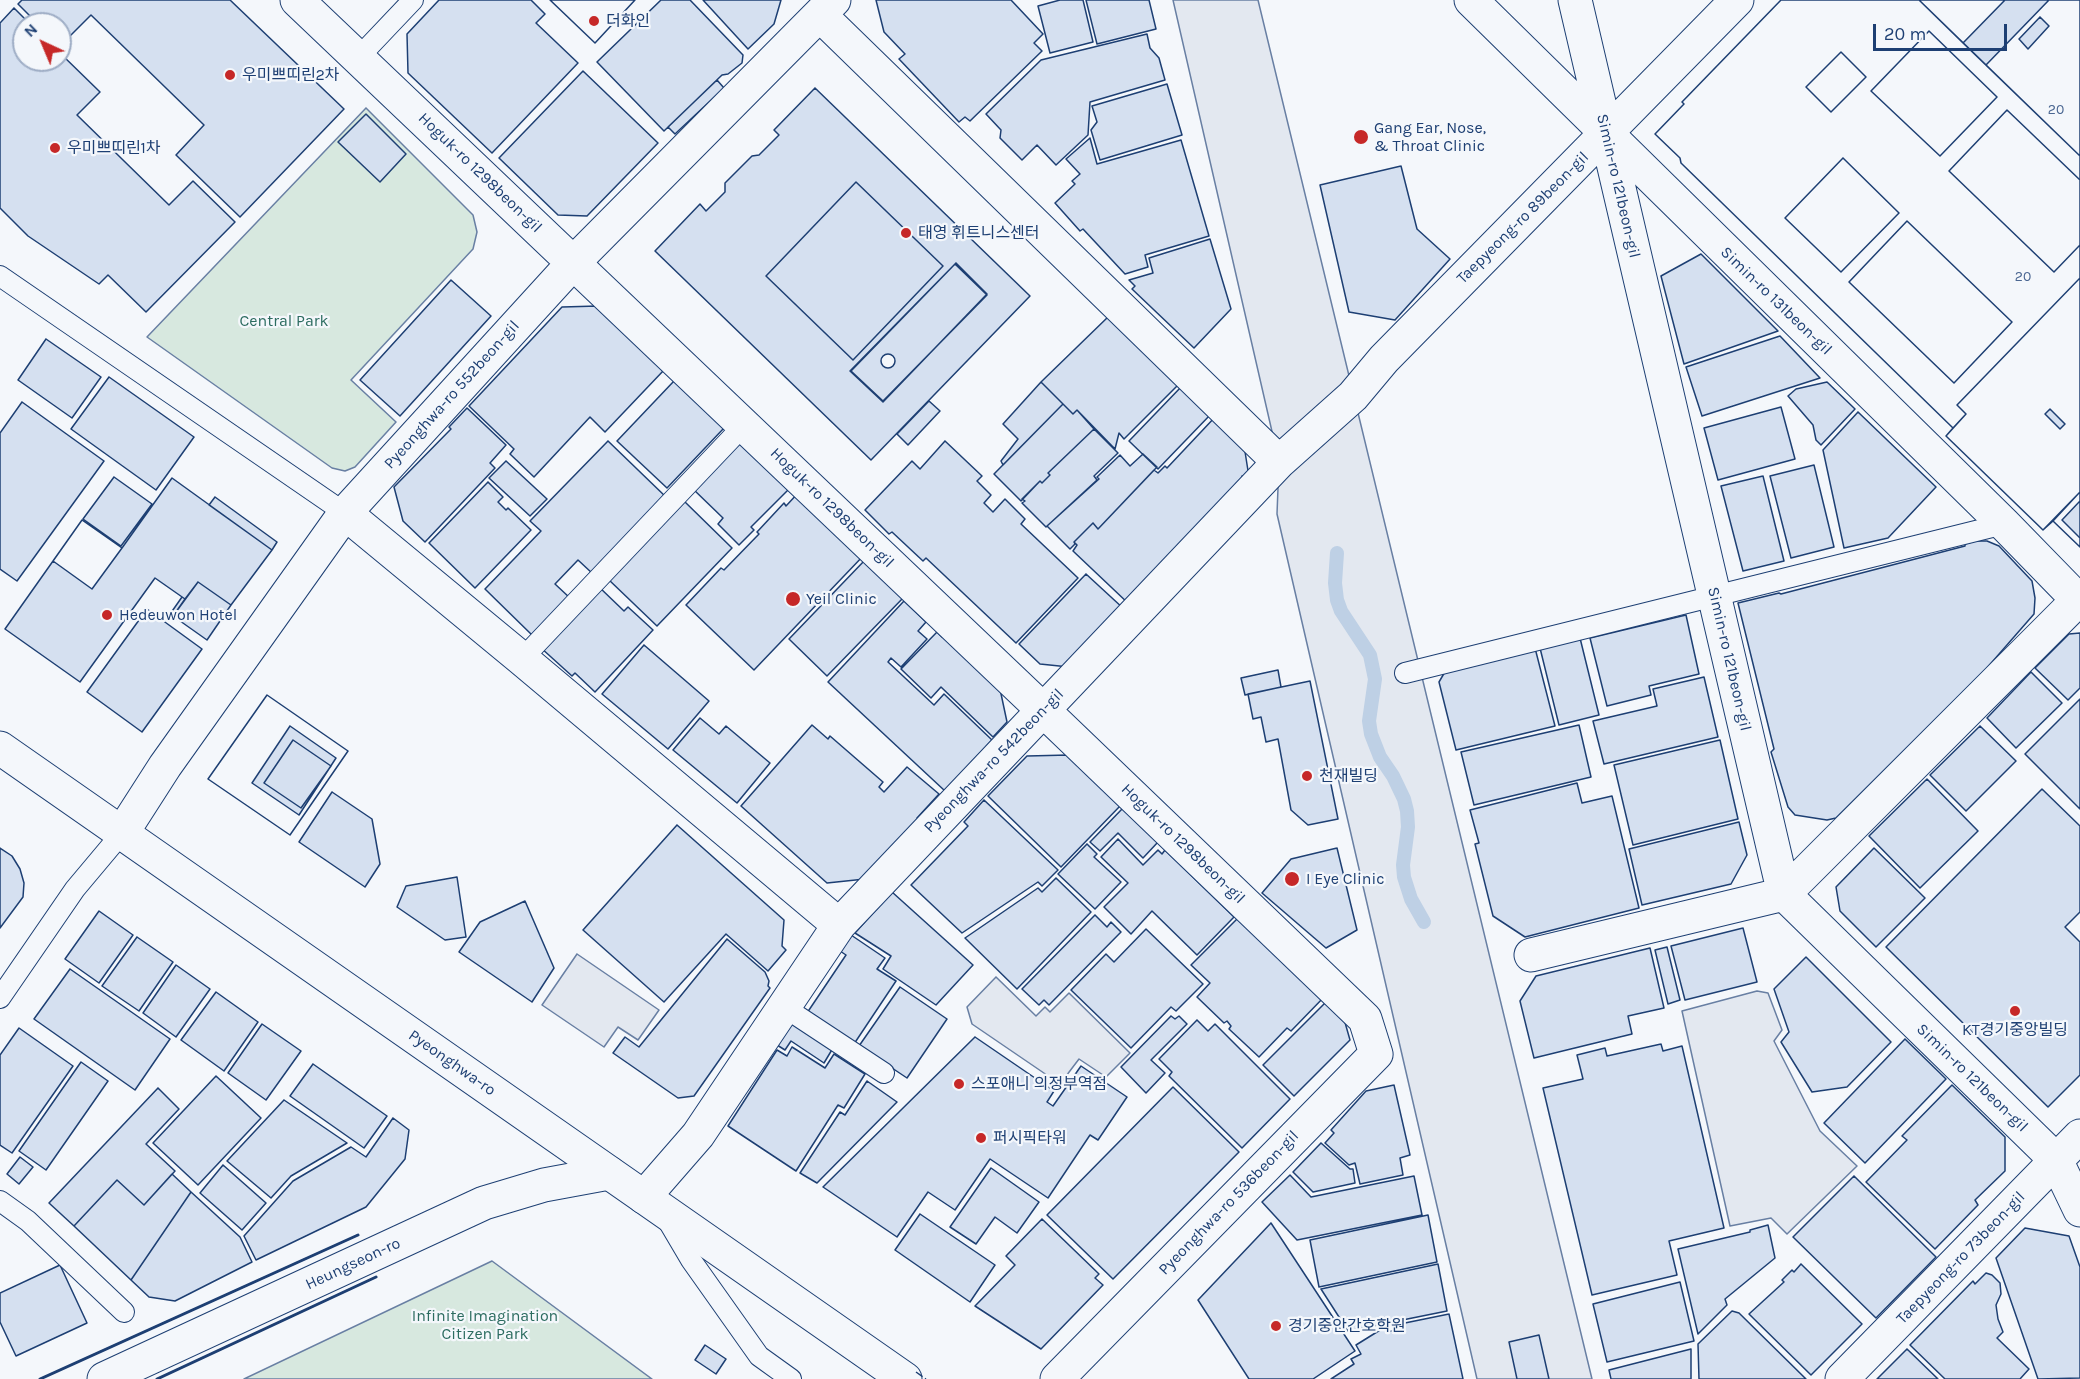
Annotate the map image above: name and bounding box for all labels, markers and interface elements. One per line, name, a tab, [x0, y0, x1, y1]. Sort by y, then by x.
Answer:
place label: 더화인	[606, 11, 650, 31]
north arrow	[12, 12, 72, 72]
scale bar	[1876, 12, 2010, 50]
marker: 더화인	[587, 14, 601, 28]
text: N	[20, 19, 41, 41]
text: 20 m	[1884, 23, 1926, 45]
place label: 우미쁘띠린2차	[242, 65, 340, 85]
marker: 우미쁘띠린2차	[223, 68, 237, 82]
house number: 20	[2048, 102, 2064, 118]
street label: Hoguk-ro 1298beon-gil	[414, 109, 546, 237]
street label: Simin-ro 121beon-gil	[1592, 112, 1644, 260]
place label: Gang Ear, Nose, & Throat Clinic	[1374, 118, 1486, 156]
marker: Gang Ear, Nose, & Throat Clinic	[1352, 128, 1370, 146]
place label: 우미쁘띠린1차	[67, 138, 161, 158]
marker: 우미쁘띠린1차	[48, 141, 62, 155]
street label: Taepyeong-ro 89beon-gil	[1453, 148, 1593, 288]
place label: 태영 휘트니스센터	[918, 223, 1040, 243]
marker: 태영 휘트니스센터	[899, 226, 913, 240]
street label: Simin-ro 131beon-gil	[1716, 243, 1836, 359]
house number: 20	[2015, 269, 2031, 285]
park label: Central Park	[239, 311, 329, 331]
street label: Pyeonghwa-ro 552beon-gil	[380, 317, 524, 473]
street label: Hoguk-ro 1298beon-gil	[766, 444, 898, 572]
street label: Simin-ro 121beon-gil	[1703, 585, 1755, 733]
place label: Yeil Clinic	[806, 589, 877, 609]
marker: Yeil Clinic	[784, 590, 802, 608]
place label: Hedeuwon Hotel	[119, 605, 237, 625]
marker: Hedeuwon Hotel	[100, 608, 114, 622]
street label: Pyeonghwa-ro 542beon-gil	[920, 685, 1068, 837]
place label: 천재빌딩	[1319, 766, 1378, 786]
marker: 천재빌딩	[1300, 769, 1314, 783]
street label: Hoguk-ro 1298beon-gil	[1117, 780, 1249, 908]
place label: I Eye Clinic	[1306, 869, 1384, 889]
marker: I Eye Clinic	[1283, 870, 1301, 888]
marker: KT경기중앙빌딩	[2008, 1004, 2022, 1018]
street label: Simin-ro 121beon-gil	[1912, 1020, 2032, 1136]
place label: KT경기중앙빌딩	[1962, 1020, 2068, 1040]
street label: Pyeonghwa-ro	[405, 1026, 499, 1100]
place label: 스포애니 의정부역점	[971, 1074, 1107, 1094]
marker: 스포애니 의정부역점	[952, 1077, 966, 1091]
street label: Pyeonghwa-ro 536beon-gil	[1155, 1127, 1303, 1279]
place label: 퍼시픽타워	[993, 1128, 1067, 1148]
marker: 퍼시픽타워	[974, 1131, 988, 1145]
street label: Taepyeong-ro 73beon-gil	[1893, 1188, 2029, 1328]
street label: Heungseon-ro	[303, 1234, 403, 1294]
park label: Infinite Imagination Citizen Park	[412, 1306, 558, 1344]
place label: 경기중안간호학원	[1288, 1316, 1406, 1336]
marker: 경기중안간호학원	[1269, 1319, 1283, 1333]

